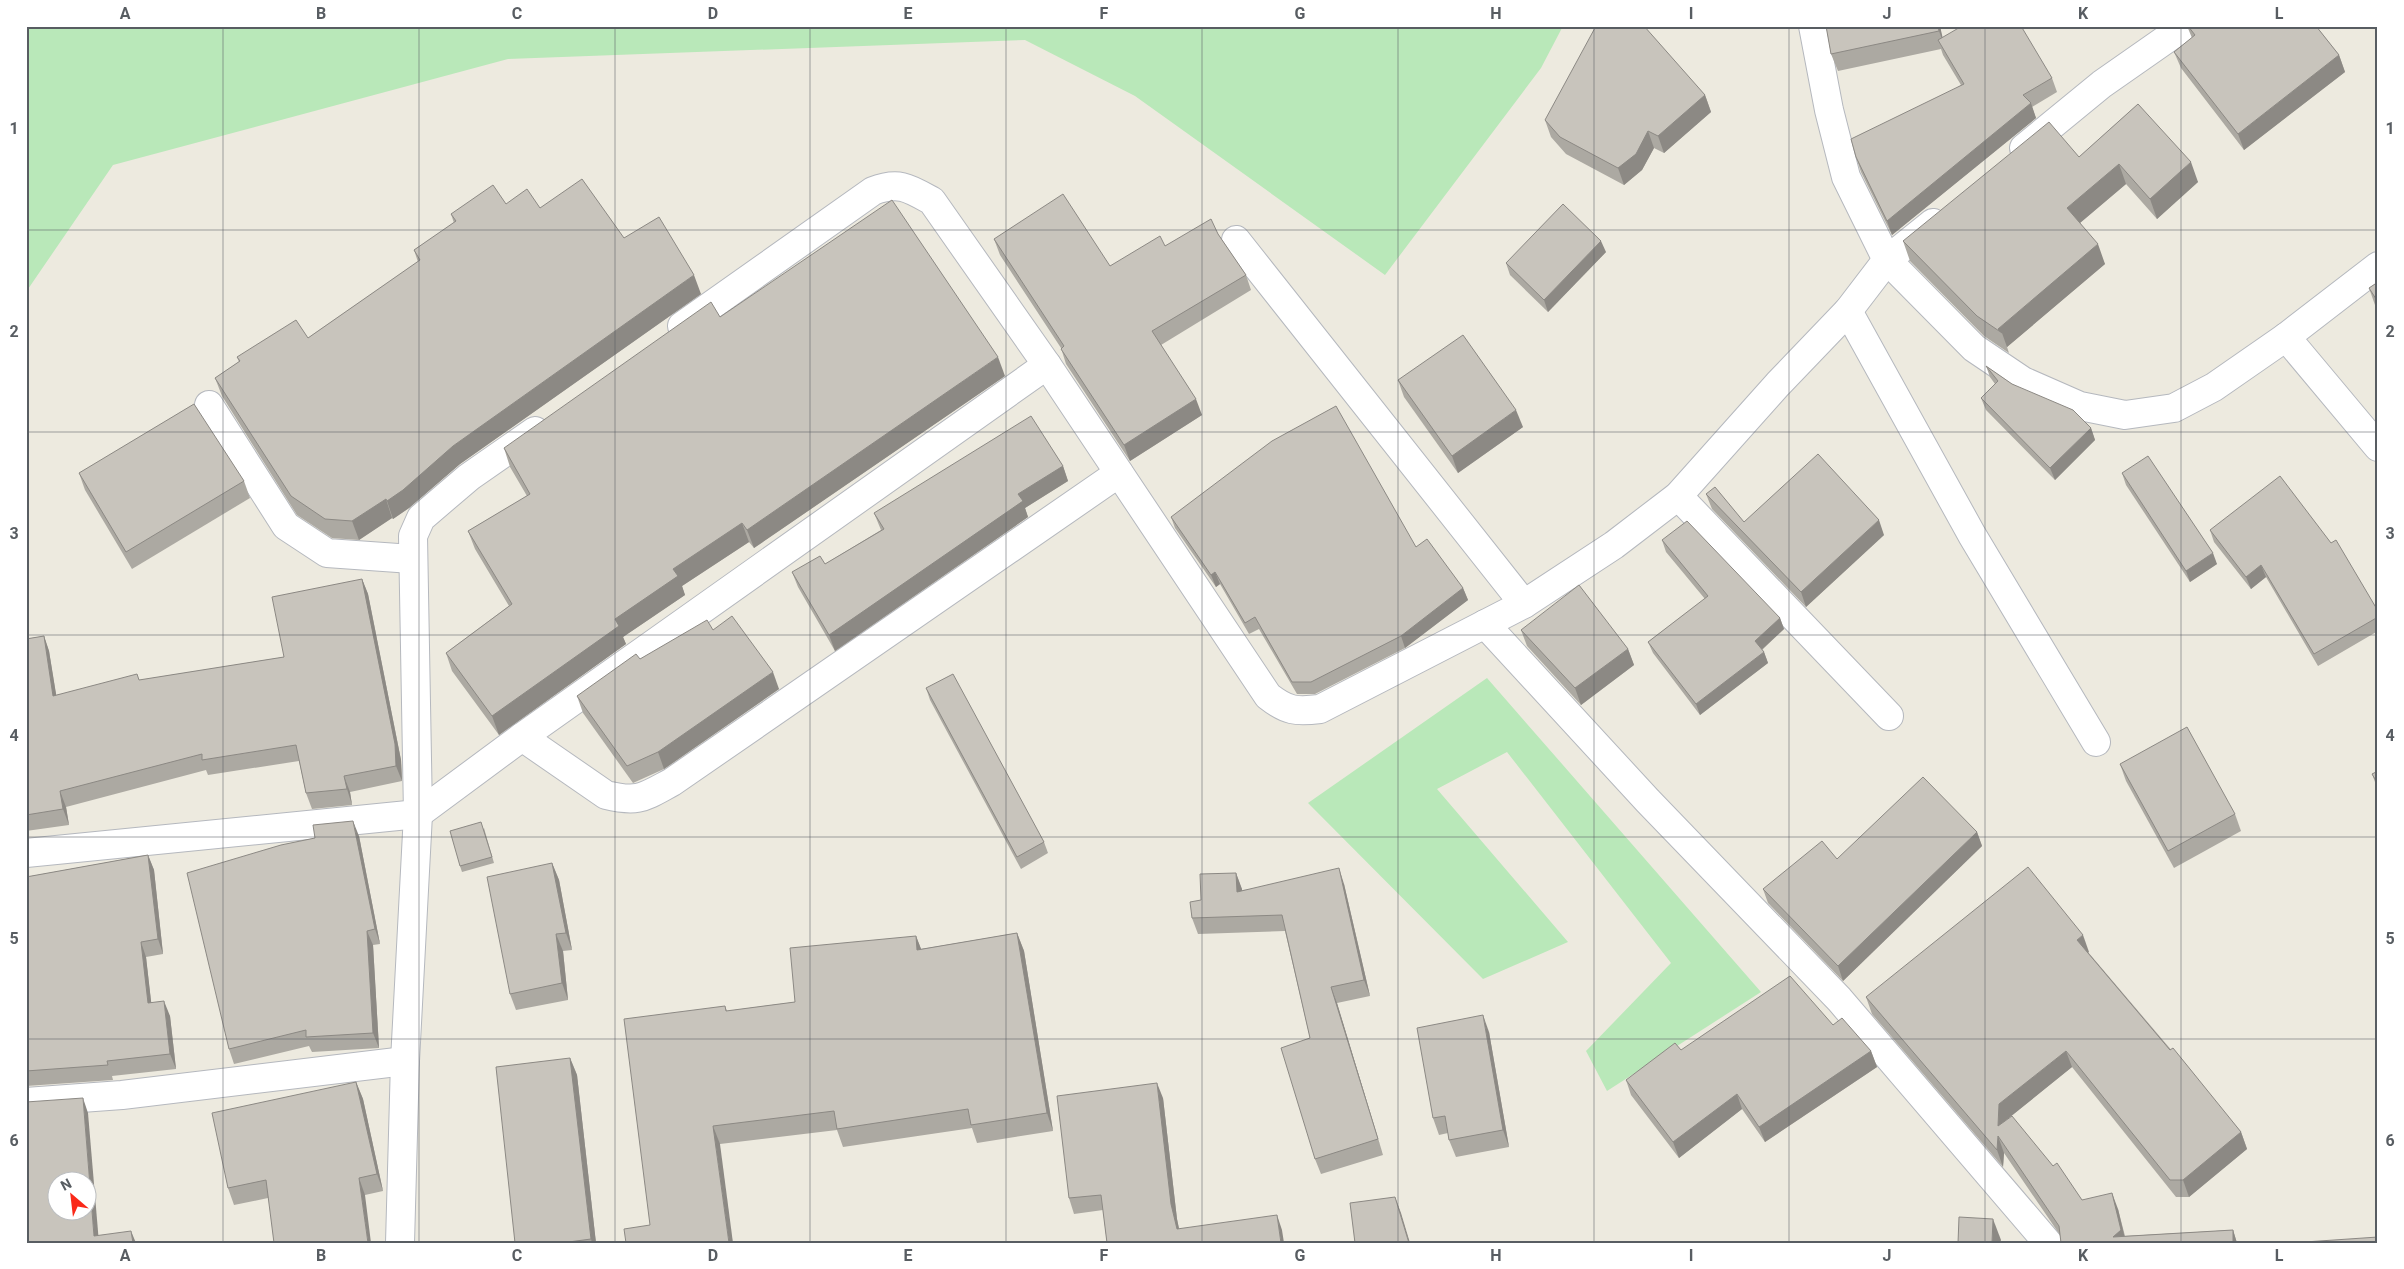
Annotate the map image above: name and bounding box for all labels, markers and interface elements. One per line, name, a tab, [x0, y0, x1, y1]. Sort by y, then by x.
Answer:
text: A	[120, 4, 131, 23]
text: B	[316, 4, 326, 23]
text: C	[512, 4, 522, 23]
text: D	[708, 4, 718, 23]
text: E	[904, 4, 913, 23]
text: F	[1100, 4, 1109, 23]
text: G	[1295, 4, 1306, 23]
text: H	[1490, 4, 1502, 23]
text: I	[1689, 4, 1693, 23]
text: J	[1883, 4, 1891, 23]
text: K	[2078, 4, 2089, 23]
text: L	[2275, 4, 2284, 23]
text: 1	[9, 119, 19, 138]
text: 1	[2385, 119, 2395, 138]
text: 2	[9, 322, 19, 341]
text: 2	[2385, 322, 2395, 341]
text: 3	[9, 524, 19, 543]
text: 3	[2385, 524, 2395, 543]
text: 4	[9, 726, 19, 745]
text: 4	[2385, 726, 2395, 745]
text: 5	[9, 929, 19, 948]
text: 5	[2385, 929, 2395, 948]
text: 6	[9, 1131, 19, 1150]
text: 6	[2385, 1131, 2395, 1150]
north arrow	[48, 1172, 98, 1222]
text: N	[58, 1175, 74, 1194]
text: A	[120, 1246, 131, 1265]
text: B	[316, 1246, 326, 1265]
text: C	[512, 1246, 522, 1265]
text: D	[708, 1246, 718, 1265]
text: E	[904, 1246, 913, 1265]
text: F	[1100, 1246, 1109, 1265]
text: G	[1295, 1246, 1306, 1265]
text: H	[1490, 1246, 1502, 1265]
text: I	[1689, 1246, 1693, 1265]
text: J	[1883, 1246, 1891, 1265]
text: K	[2078, 1246, 2089, 1265]
text: L	[2275, 1246, 2284, 1265]

